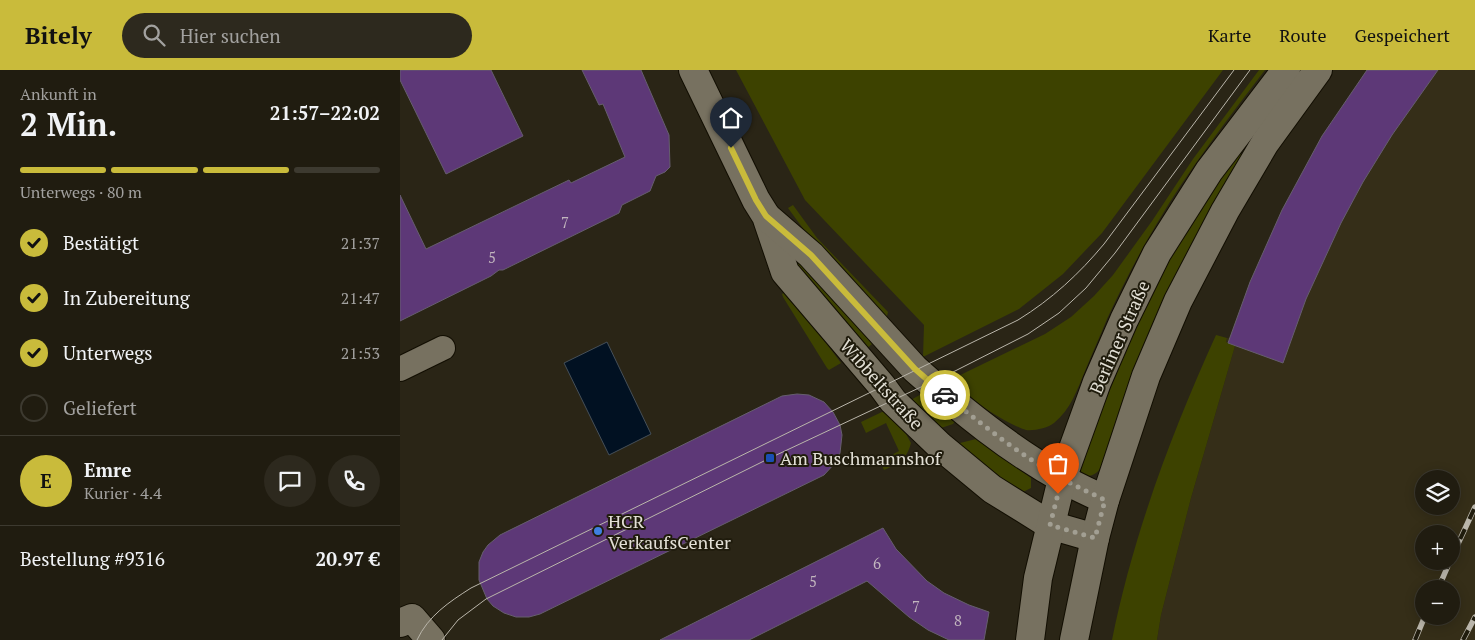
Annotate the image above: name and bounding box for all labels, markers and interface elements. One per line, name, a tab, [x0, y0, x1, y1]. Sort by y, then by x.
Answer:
search box	[122, 13, 472, 58]
text: Bitely	[25, 19, 92, 51]
icon: search	[140, 21, 168, 49]
text: Hier suchen	[180, 23, 281, 48]
text: Karte	[1208, 23, 1251, 47]
text: Route	[1279, 23, 1327, 47]
text: Gespeichert	[1355, 23, 1450, 47]
text: Ankunft in	[20, 83, 97, 105]
pin	[710, 97, 752, 148]
text: 21:57–22:02	[270, 100, 380, 125]
text: 2 Min.	[20, 103, 117, 145]
icon: home	[717, 104, 745, 132]
text: Unterwegs · 80 m	[20, 181, 142, 203]
house number: 7	[561, 212, 569, 232]
icon: check	[20, 229, 48, 257]
text: Bestätigt	[63, 230, 139, 255]
text: 21:37	[341, 232, 380, 254]
house number: 5	[488, 247, 496, 267]
street label: Berliner Straße	[1083, 276, 1155, 398]
icon: check	[20, 284, 48, 312]
text: In Zubereitung	[63, 285, 190, 310]
text: 21:47	[341, 287, 380, 309]
street label: Wibbeltstraße	[835, 334, 929, 434]
icon: check	[20, 339, 48, 367]
text: Unterwegs	[63, 340, 153, 365]
text: 21:53	[341, 342, 380, 364]
courier	[920, 370, 970, 420]
icon: car	[931, 381, 959, 409]
text: Geliefert	[63, 395, 137, 420]
pin	[1037, 443, 1079, 494]
place label: Am Buschmannshof	[780, 446, 943, 470]
icon: bag	[1044, 450, 1072, 478]
marker: Am Buschmannshof	[764, 452, 776, 464]
button: chat	[264, 455, 316, 507]
button: phone	[328, 455, 380, 507]
text: Emre	[84, 457, 131, 482]
text: E	[40, 468, 52, 493]
map controls	[1415, 470, 1460, 625]
button: layers	[1415, 470, 1460, 515]
text: Kurier · 4.4	[84, 482, 162, 504]
place label: HCR VerkaufsCenter	[608, 509, 731, 554]
marker: HCR VerkaufsCenter	[592, 525, 604, 537]
button: +	[1415, 525, 1460, 570]
text: Bestellung #9316	[20, 546, 165, 571]
text: 20.97 €	[316, 546, 380, 571]
house number: 6	[873, 553, 881, 573]
house number: 5	[809, 571, 817, 591]
button: −	[1415, 580, 1460, 625]
house number: 7	[912, 596, 920, 616]
house number: 8	[954, 610, 962, 630]

